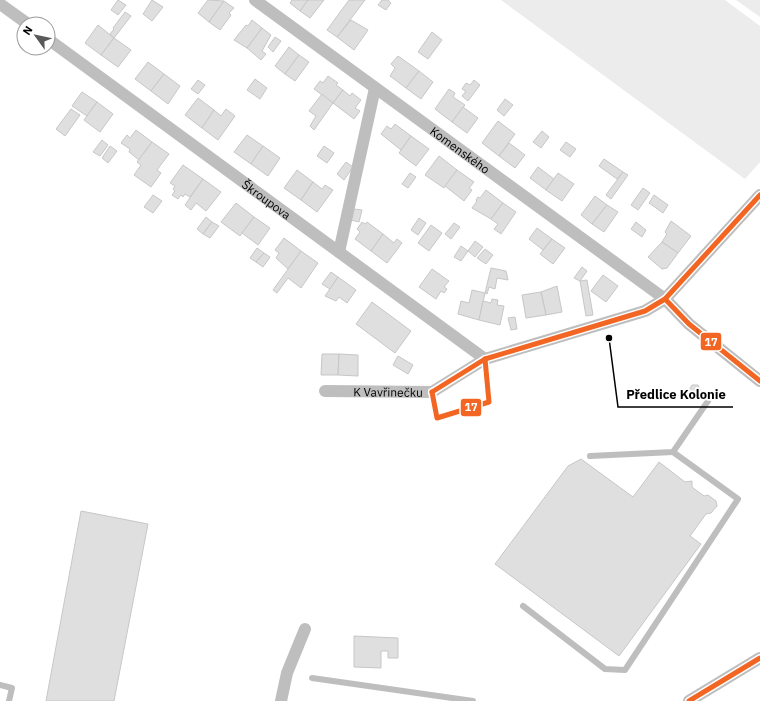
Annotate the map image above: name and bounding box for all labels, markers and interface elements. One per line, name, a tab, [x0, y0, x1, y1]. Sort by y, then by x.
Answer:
north arrow	[16, 16, 56, 56]
text: N	[20, 23, 36, 38]
street label: Komenského	[427, 123, 493, 177]
street label: Škroupova	[239, 176, 295, 222]
line badge: 17	[700, 332, 722, 351]
text: 17	[704, 335, 718, 349]
callout: Předlice Kolonie	[618, 382, 733, 407]
street label: K Vavřinečku	[353, 384, 423, 399]
text: Předlice Kolonie	[626, 386, 726, 403]
line badge: 17	[460, 398, 482, 417]
text: 17	[464, 400, 478, 414]

